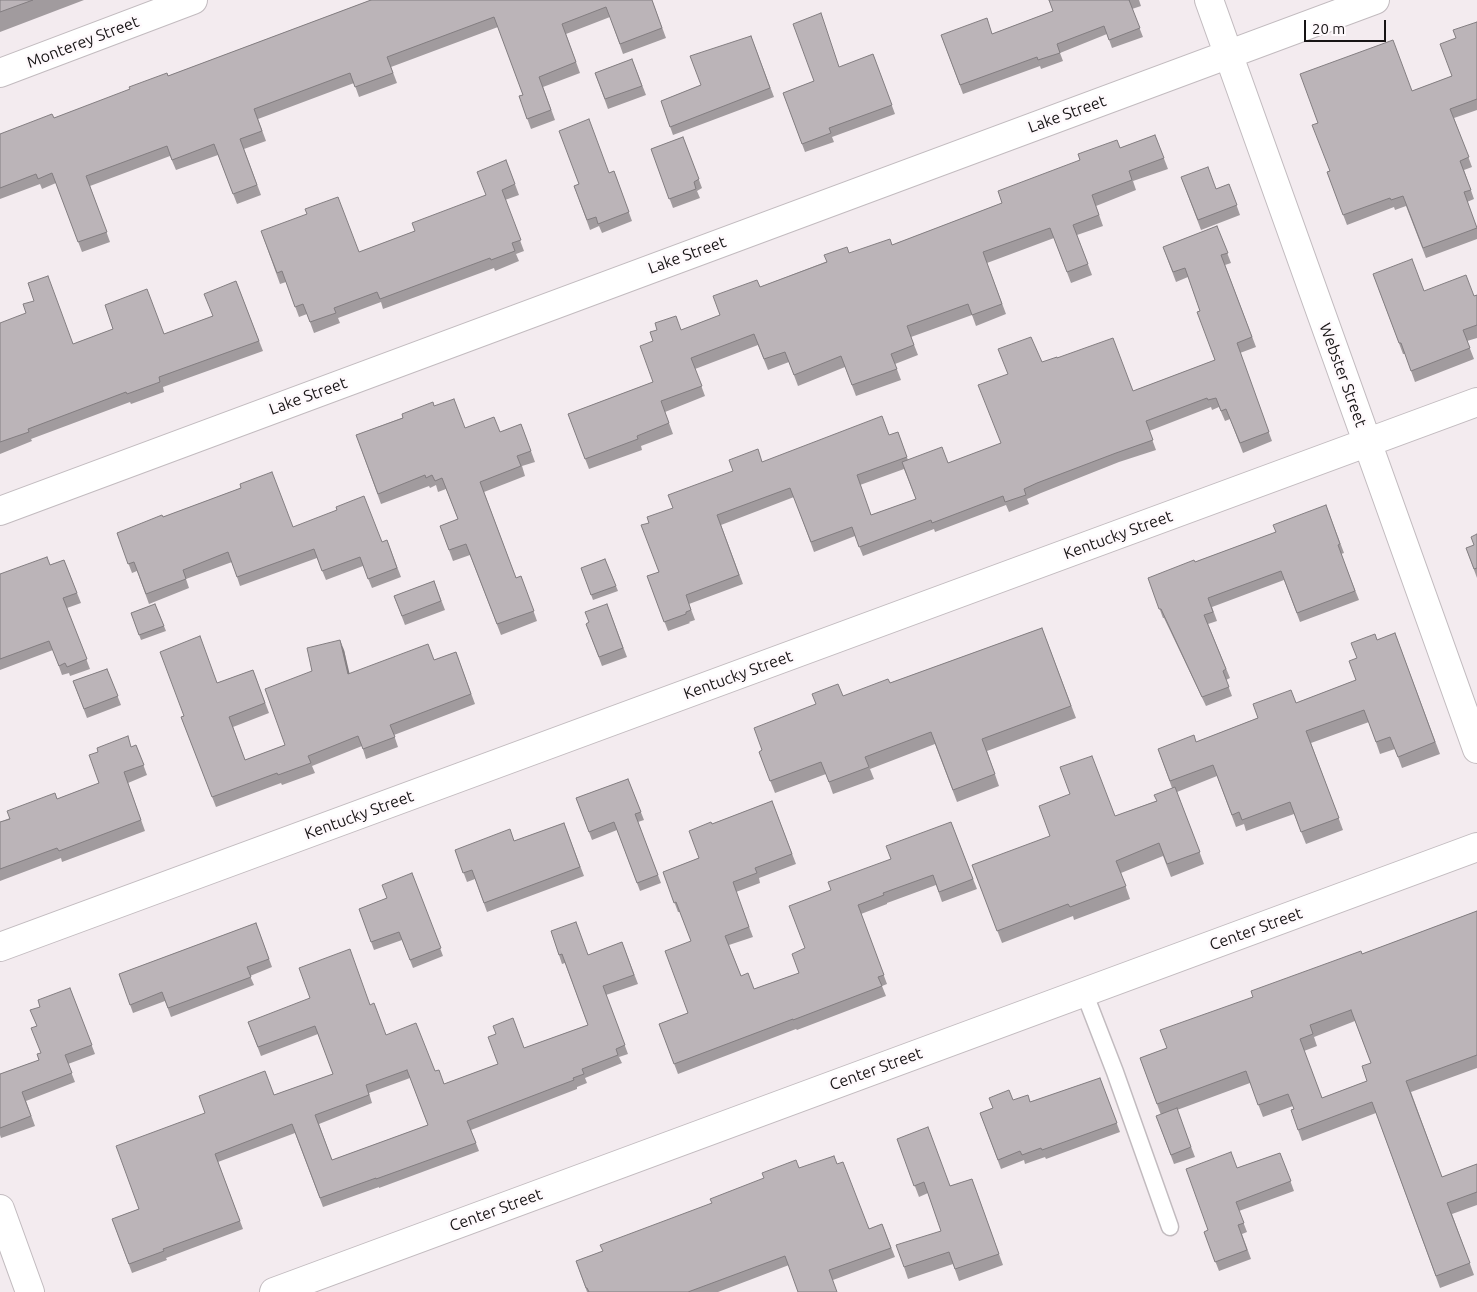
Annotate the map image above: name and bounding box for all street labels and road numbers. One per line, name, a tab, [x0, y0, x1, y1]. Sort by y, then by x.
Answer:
street label: Monterey Street	[24, 12, 142, 72]
street label: Lake Street	[1025, 91, 1109, 137]
street label: Lake Street	[645, 232, 729, 278]
street label: Webster Street	[1315, 320, 1371, 430]
street label: Lake Street	[266, 373, 350, 419]
street label: Kentucky Street	[1061, 506, 1175, 564]
street label: Kentucky Street	[681, 646, 795, 704]
street label: Kentucky Street	[302, 786, 416, 844]
street label: Center Street	[1207, 903, 1305, 955]
street label: Center Street	[827, 1043, 925, 1095]
street label: Center Street	[447, 1184, 545, 1236]

